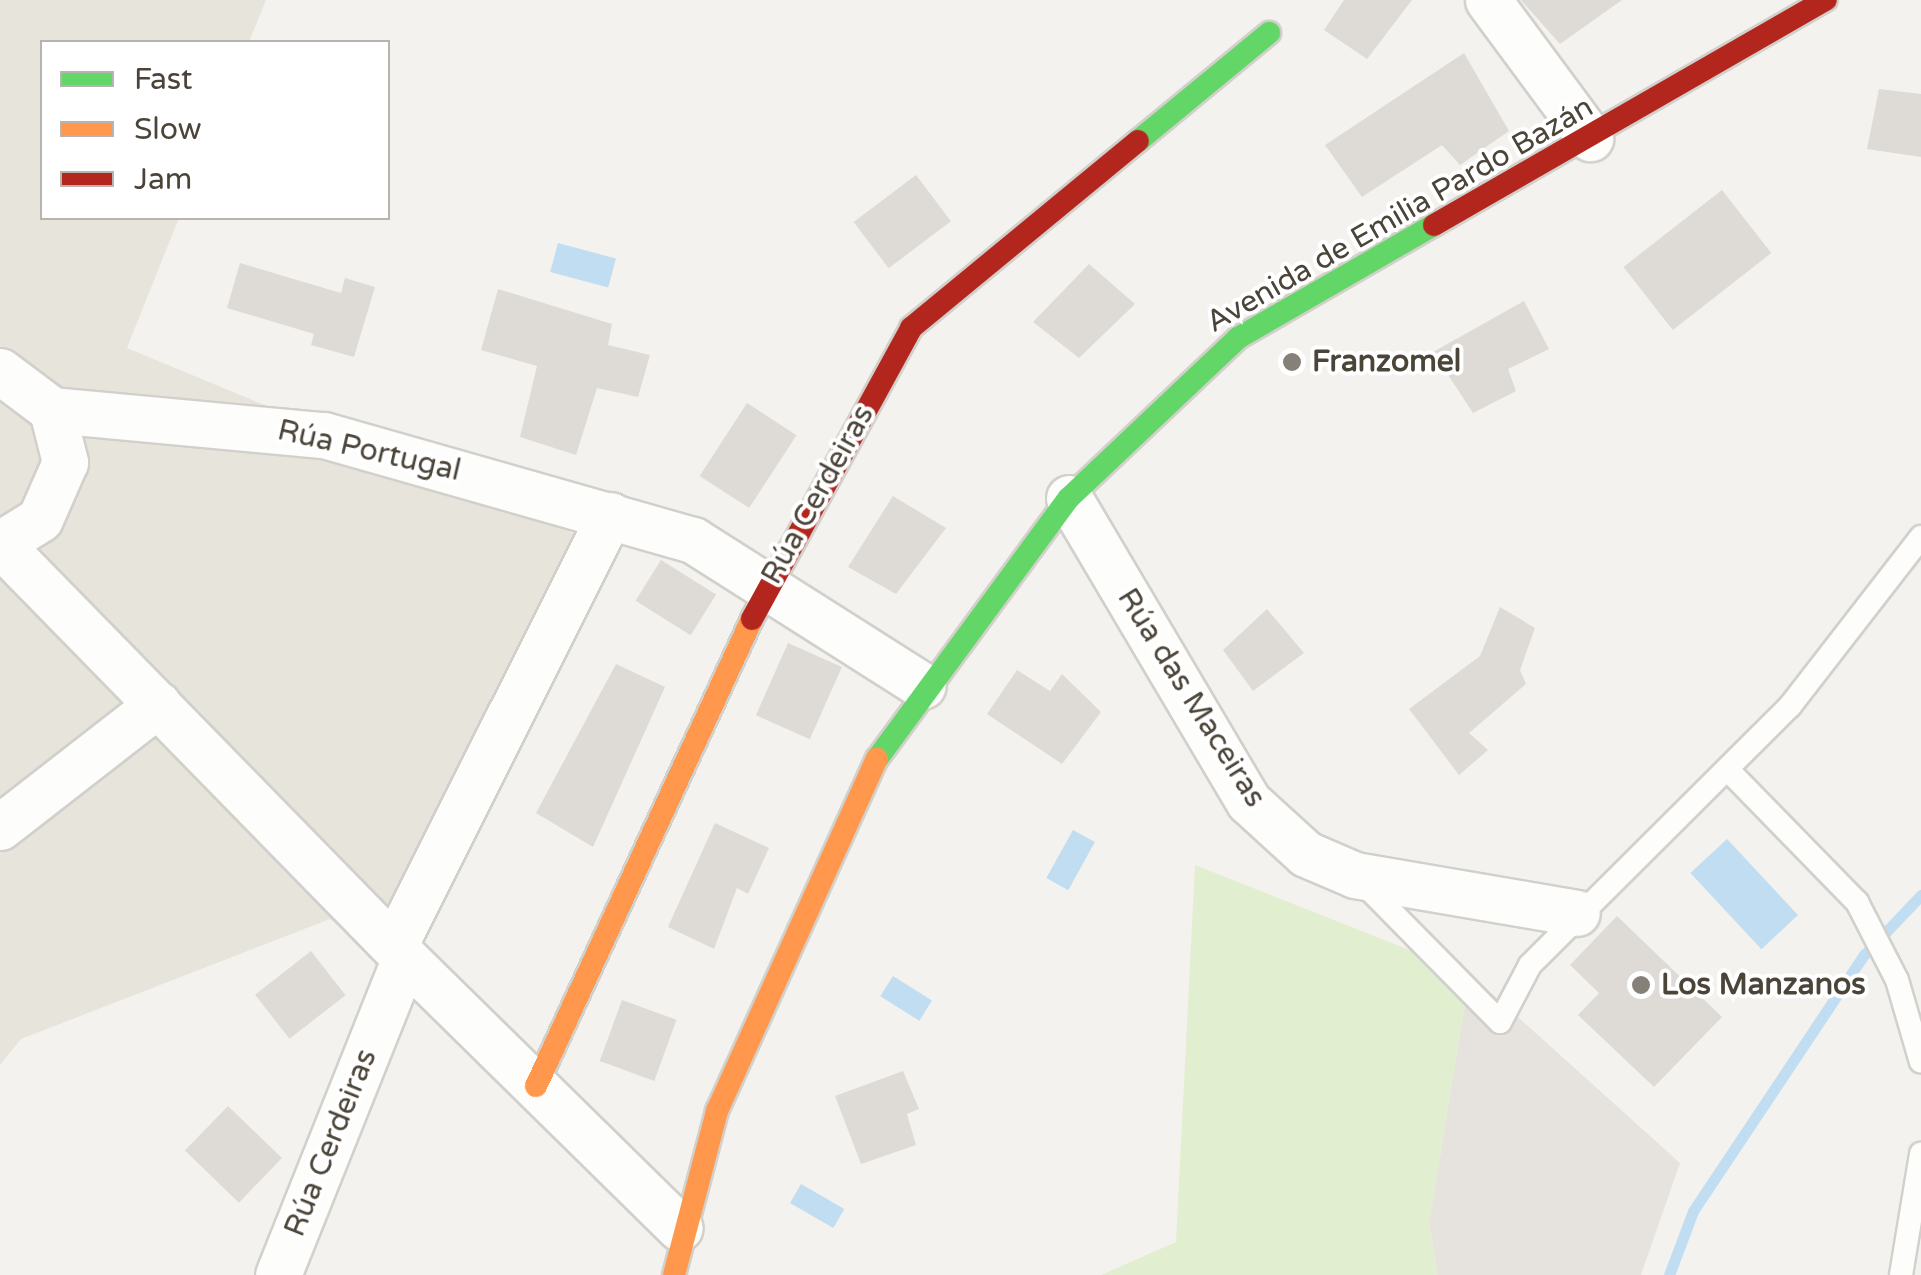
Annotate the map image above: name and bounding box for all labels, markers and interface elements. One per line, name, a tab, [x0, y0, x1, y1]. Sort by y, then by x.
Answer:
legend	[40, 40, 390, 220]
text: Fast	[134, 61, 193, 98]
street label: Avenida de Emilia Pardo Bazán	[1200, 89, 1600, 341]
text: Slow	[134, 111, 202, 148]
text: Jam	[134, 161, 192, 198]
place label: Franzomel	[1312, 344, 1461, 380]
marker: Franzomel	[1281, 351, 1303, 373]
street label: Rúa Cerdeiras	[754, 399, 882, 591]
street label: Rúa Portugal	[274, 412, 464, 490]
street label: Rúa das Maceiras	[1109, 582, 1273, 814]
place label: Los Manzanos	[1661, 967, 1866, 1003]
marker: Los Manzanos	[1630, 974, 1652, 996]
street label: Rúa Cerdeiras	[277, 1044, 385, 1242]

